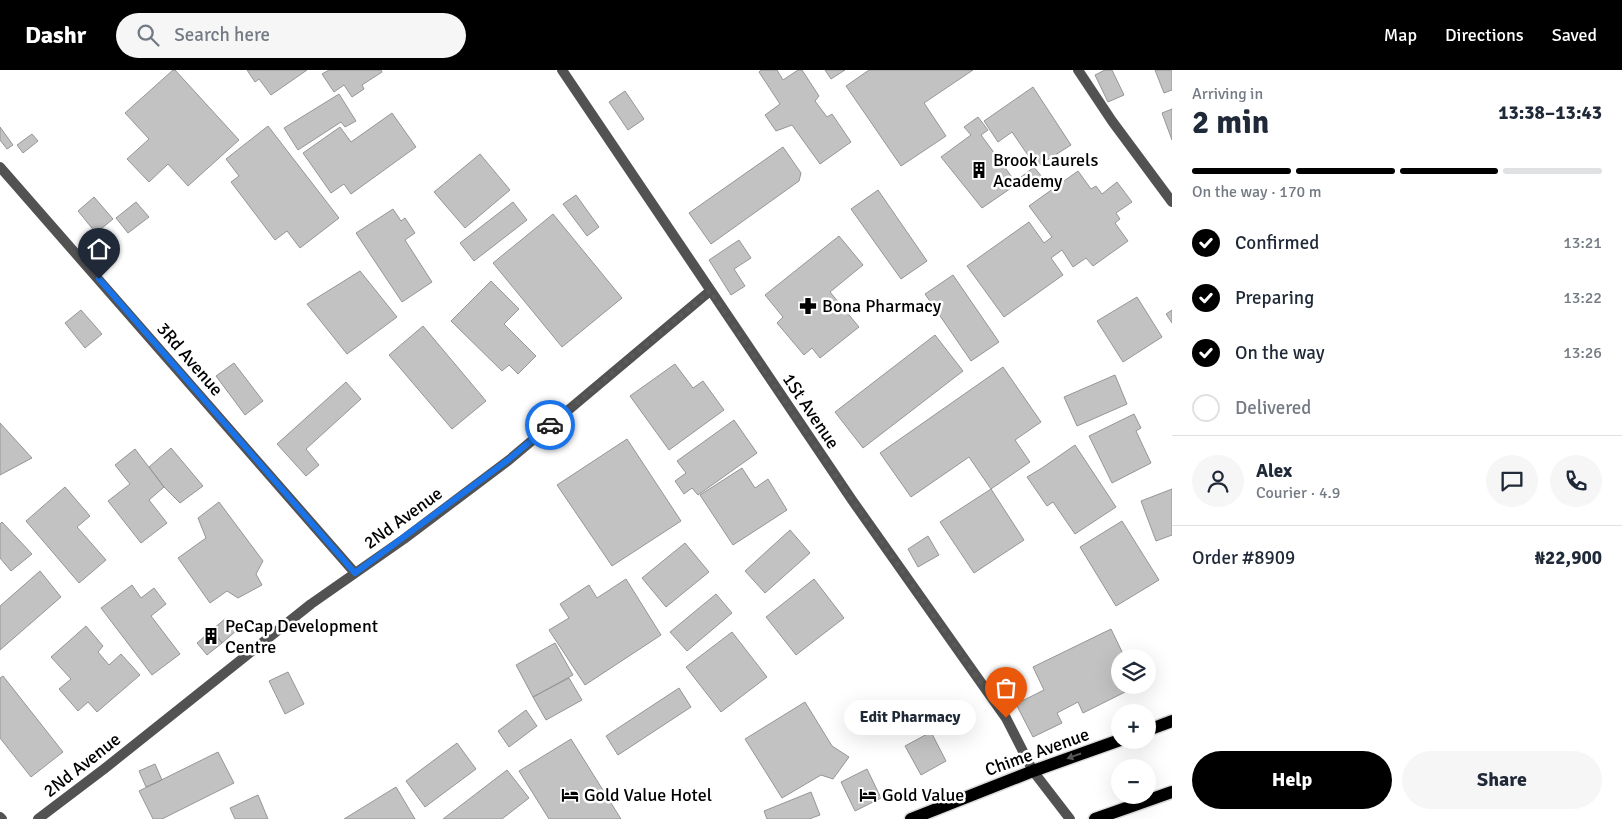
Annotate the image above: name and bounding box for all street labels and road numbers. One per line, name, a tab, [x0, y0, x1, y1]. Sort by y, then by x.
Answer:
street label: 3Rd Avenue	[152, 318, 228, 400]
street label: 1St Avenue	[778, 369, 844, 453]
street label: 2Nd Avenue	[359, 482, 447, 554]
street label: Chime Avenue	[982, 723, 1092, 781]
street label: 2Nd Avenue	[39, 728, 125, 802]

